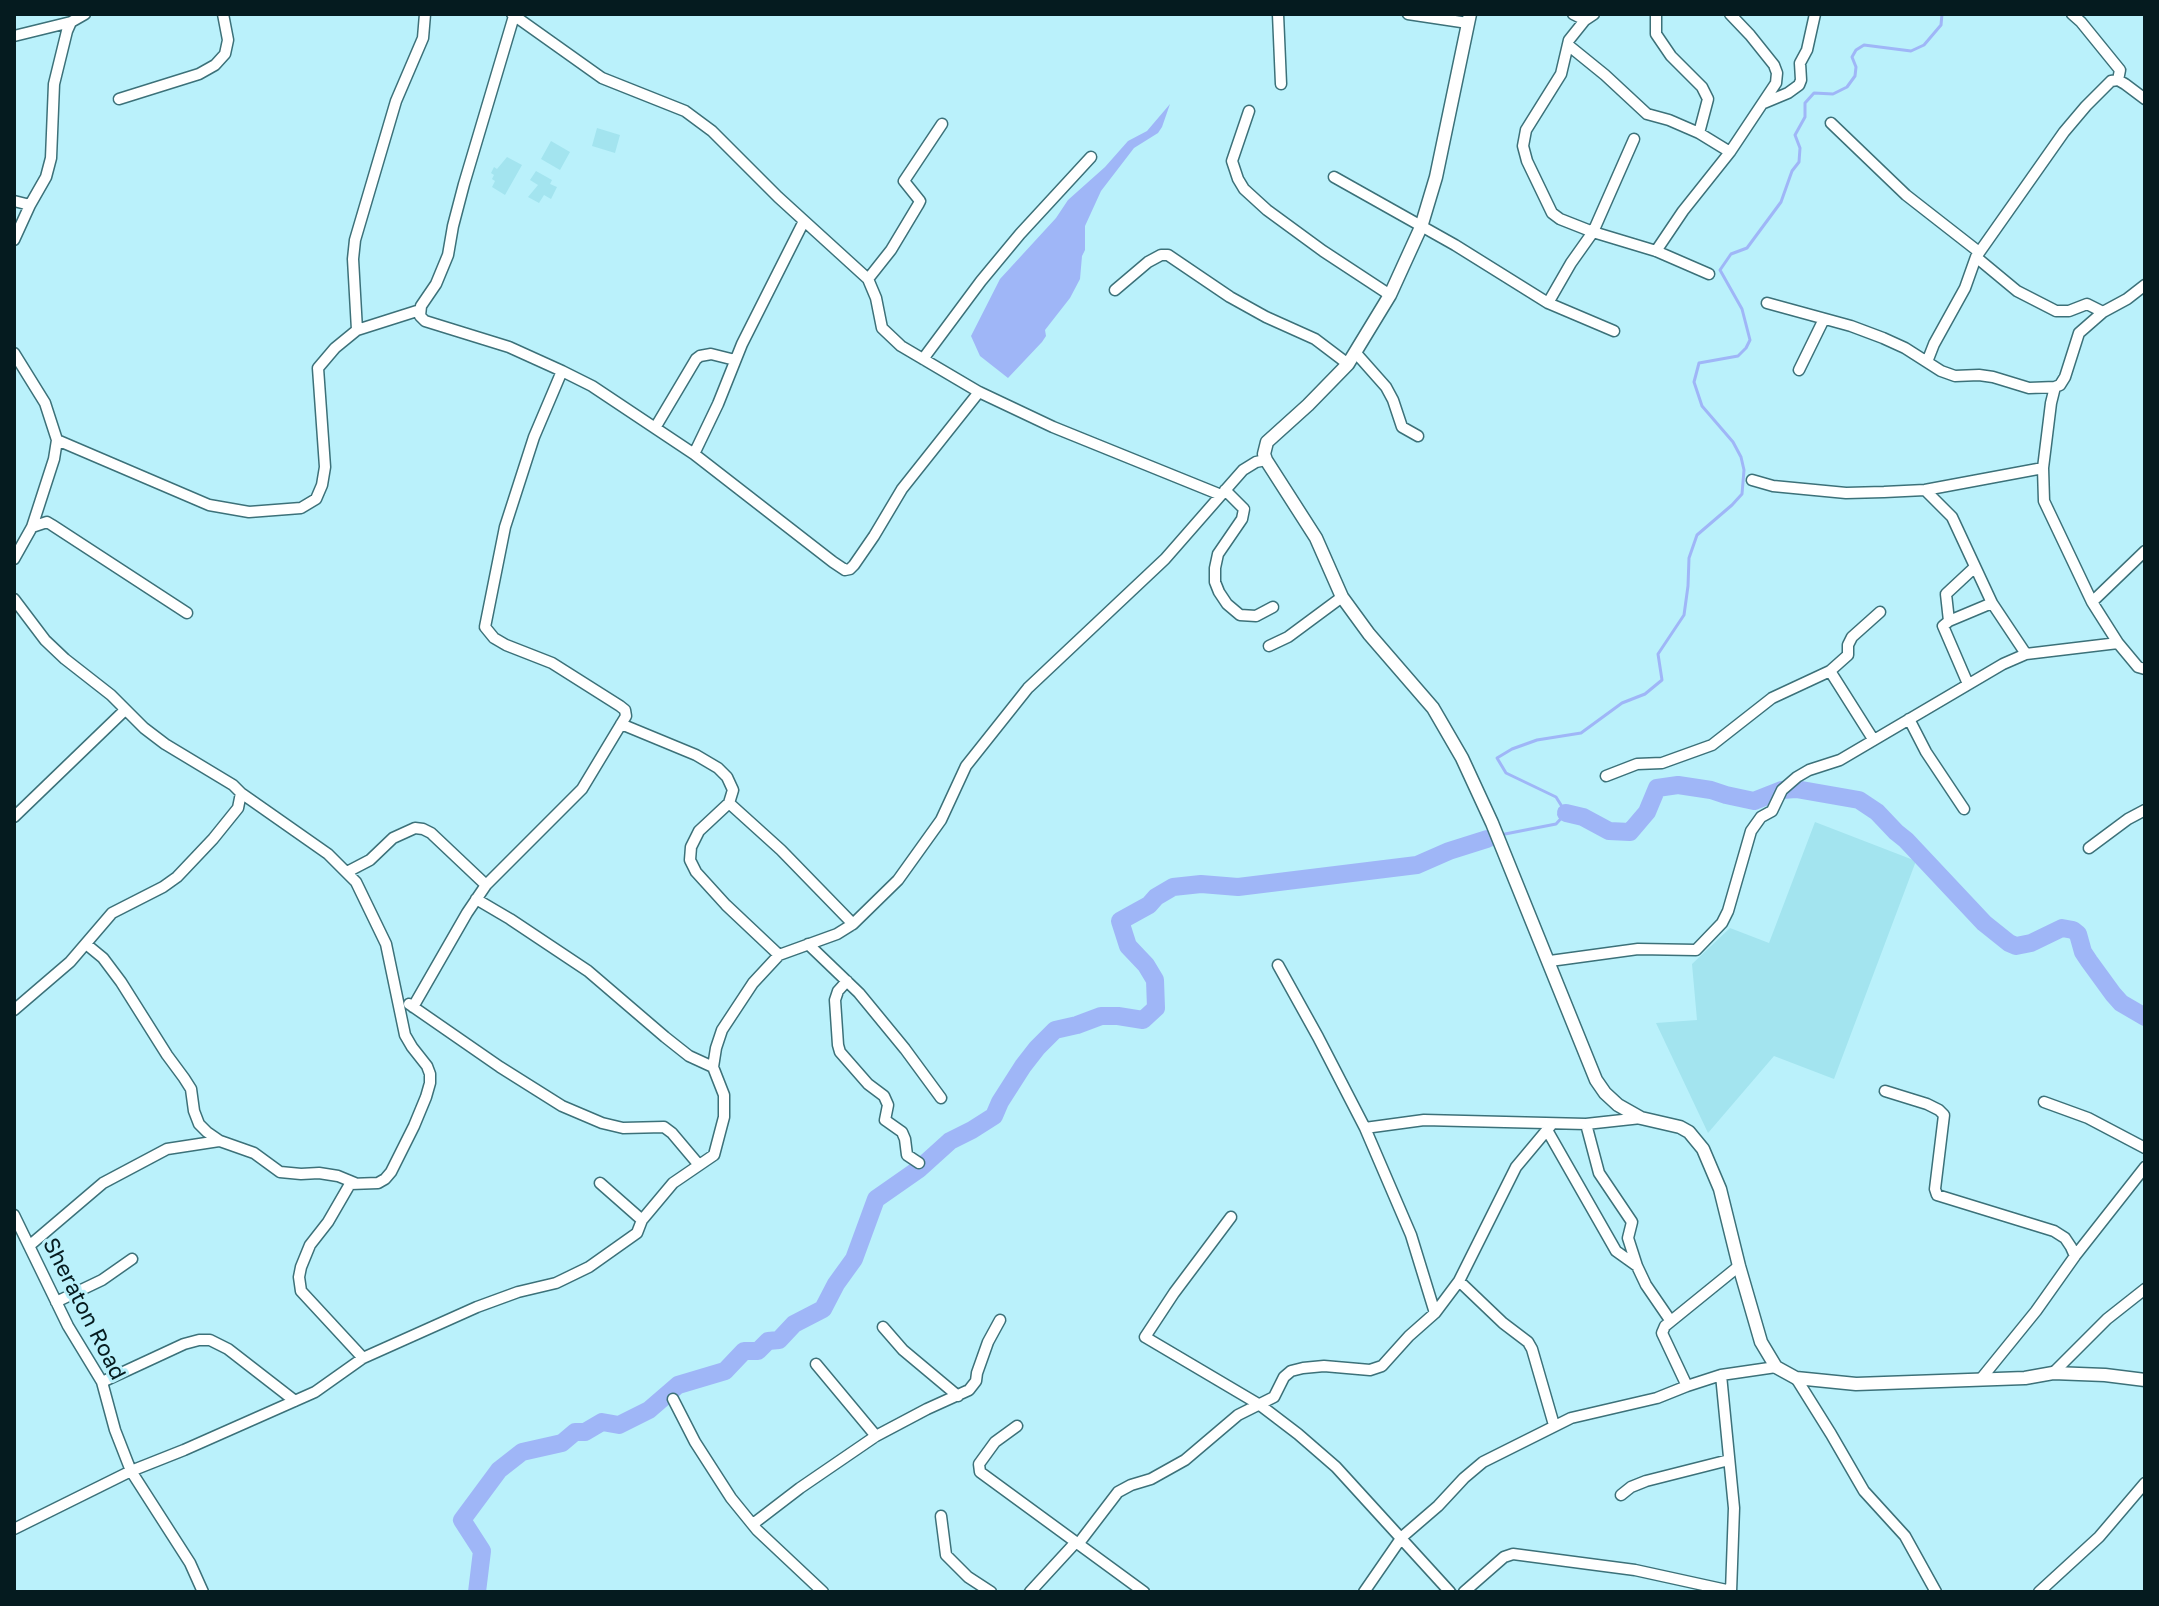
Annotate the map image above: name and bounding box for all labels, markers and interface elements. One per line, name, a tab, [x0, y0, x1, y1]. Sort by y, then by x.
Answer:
street label: Sheraton Road	[37, 1234, 131, 1384]

